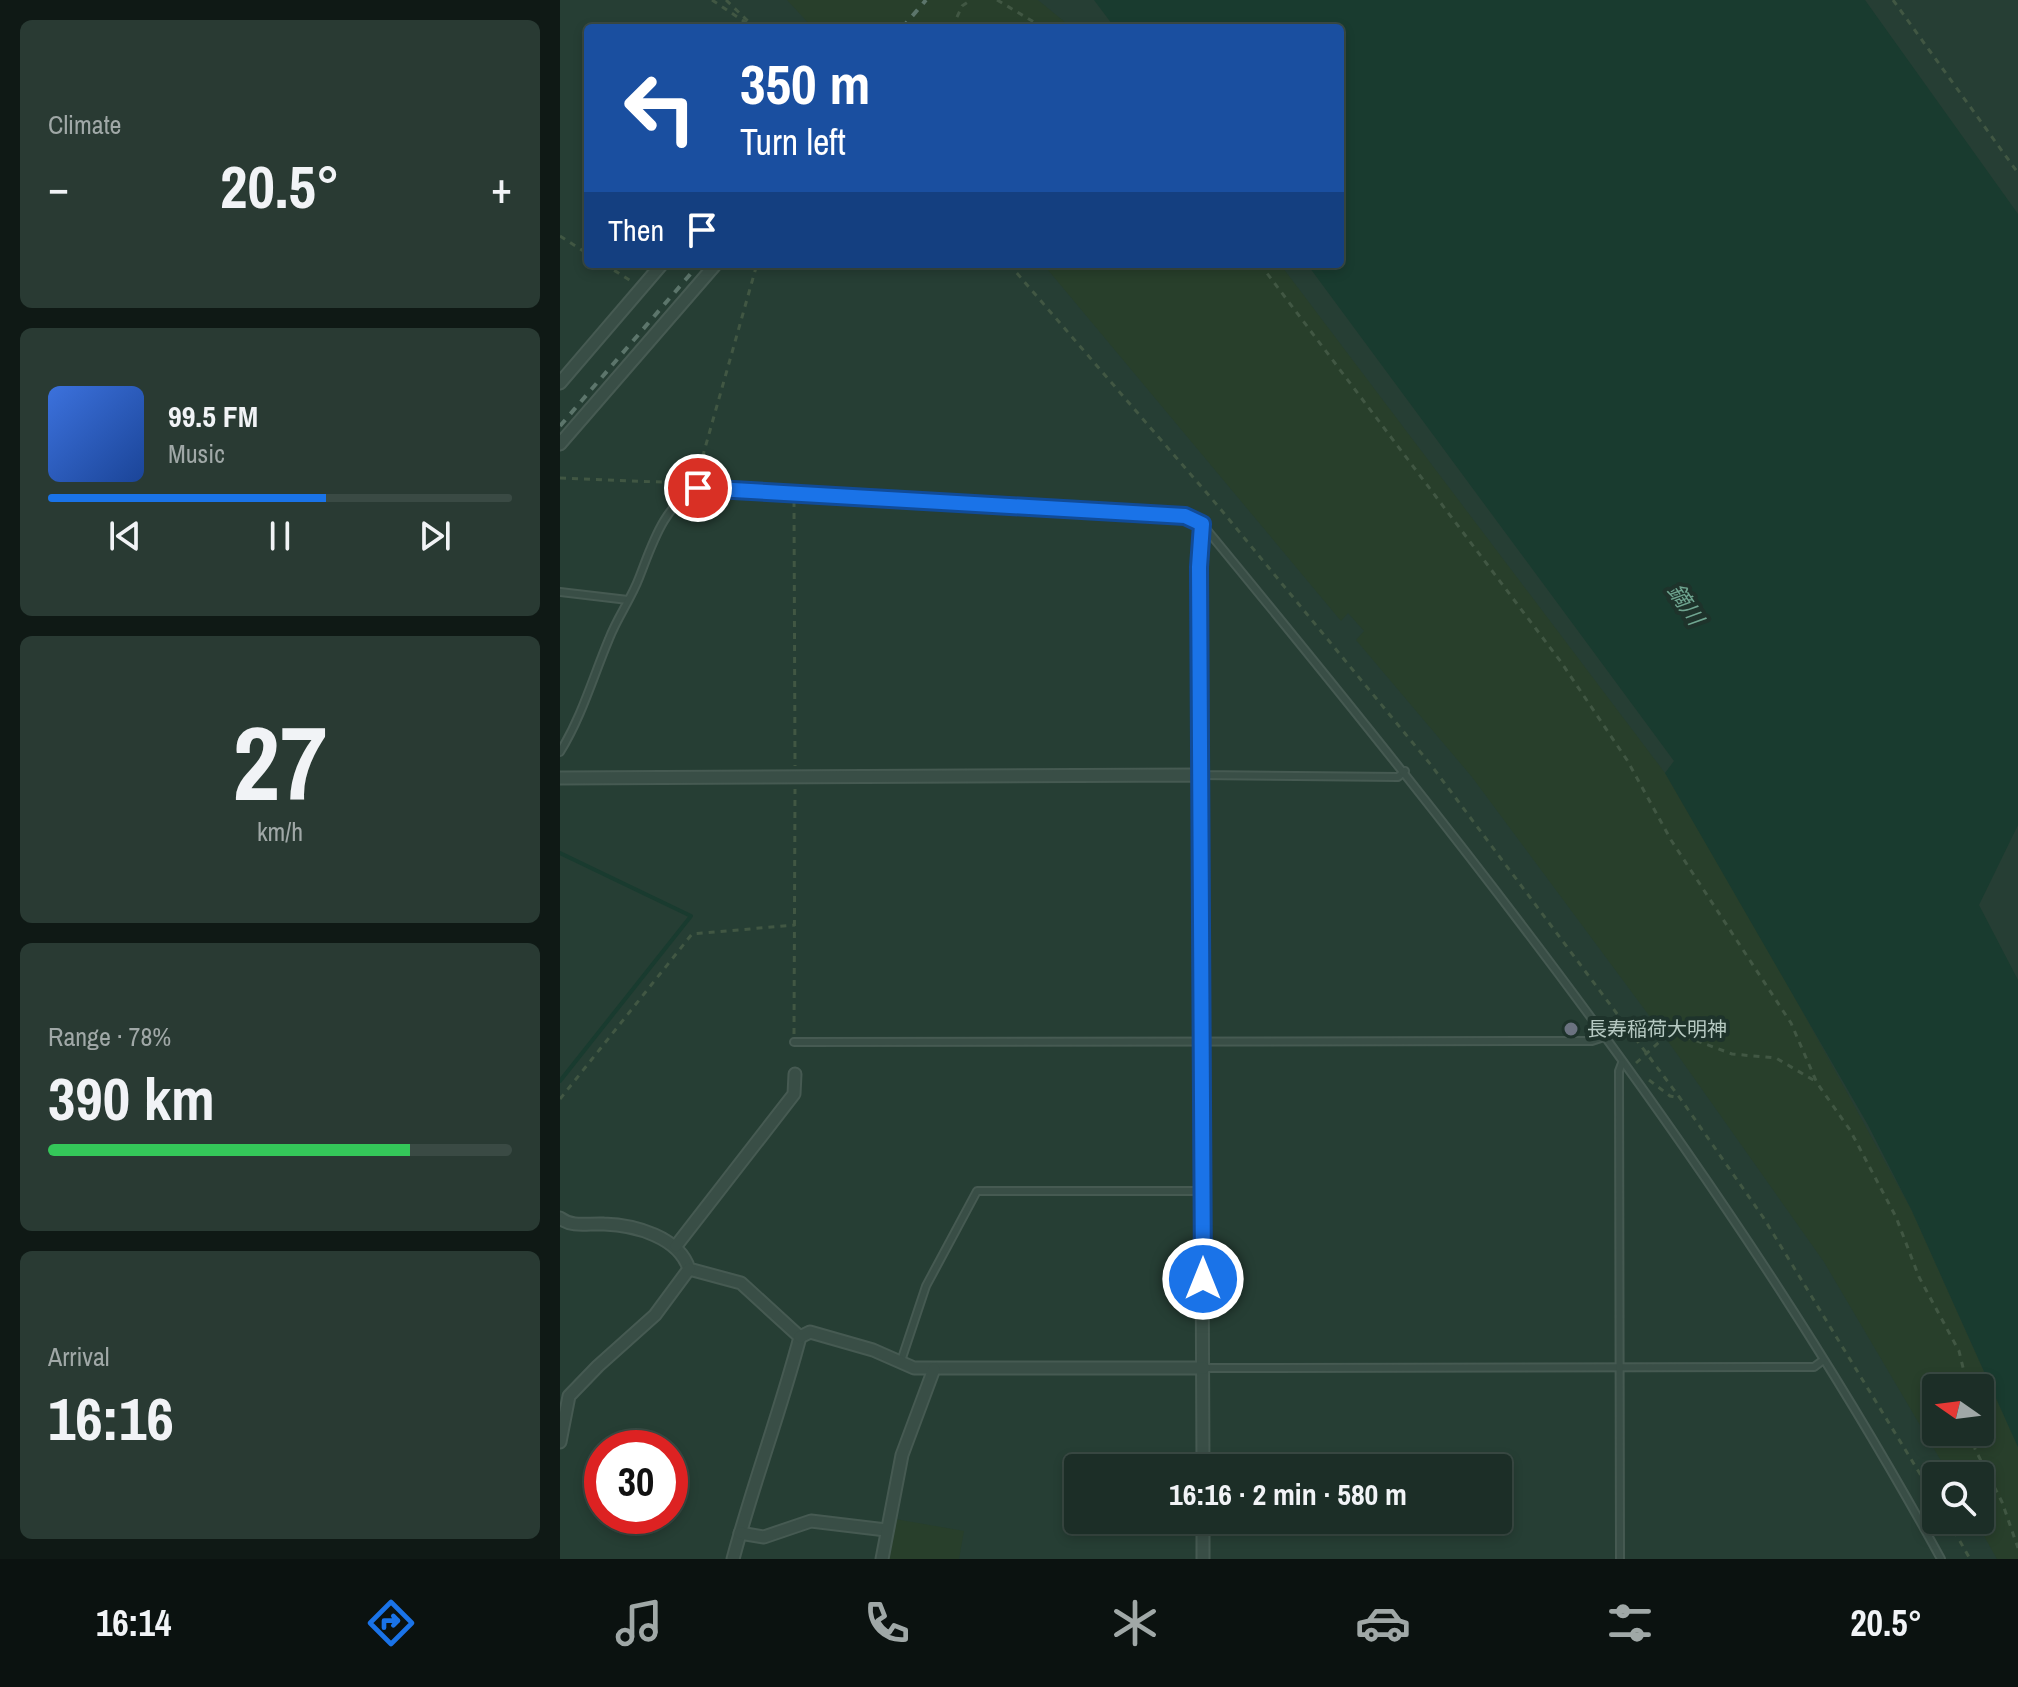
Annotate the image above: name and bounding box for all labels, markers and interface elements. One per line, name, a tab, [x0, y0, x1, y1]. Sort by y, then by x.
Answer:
text: 350 m	[740, 46, 870, 121]
icon: left	[608, 56, 712, 160]
text: Climate	[48, 107, 121, 142]
text: Turn left	[740, 118, 846, 166]
text: 20.5°	[220, 146, 340, 227]
text: −	[48, 157, 69, 217]
text: +	[491, 157, 512, 217]
icon: arrive	[680, 208, 724, 252]
text: Then	[608, 210, 664, 250]
text: 99.5 FM	[168, 396, 258, 436]
text: Music	[168, 436, 225, 471]
pin	[664, 454, 732, 522]
icon: arrive	[676, 466, 720, 510]
icon: previous	[103, 514, 147, 558]
icon: pause	[258, 514, 302, 558]
icon: next	[413, 514, 457, 558]
water label: 鏑川	[1661, 577, 1712, 632]
text: 27	[233, 692, 327, 832]
text: km/h	[257, 814, 303, 849]
place label: 長寿稲荷大明神	[1587, 1015, 1727, 1042]
text: Range · 78%	[48, 1019, 171, 1054]
marker: 長寿稲荷大明神	[1562, 1020, 1580, 1038]
text: 390 km	[48, 1058, 215, 1139]
position arrow	[1161, 1237, 1245, 1321]
text: Arrival	[48, 1339, 110, 1374]
north arrow	[1922, 1374, 1994, 1446]
map controls	[1922, 1374, 1994, 1534]
text: 16:16	[48, 1378, 174, 1459]
speed limit sign: 30	[584, 1430, 688, 1534]
button: search	[1922, 1462, 1994, 1534]
text: 16:16 · 2 min · 580 m	[1169, 1474, 1407, 1514]
icon: directions	[363, 1595, 419, 1651]
icon: music	[611, 1595, 667, 1651]
icon: phone	[859, 1595, 915, 1651]
icon: climate	[1107, 1595, 1163, 1651]
icon: car	[1355, 1595, 1411, 1651]
icon: filters	[1602, 1595, 1658, 1651]
text: 16:14	[96, 1599, 171, 1647]
text: 20.5°	[1850, 1599, 1922, 1647]

